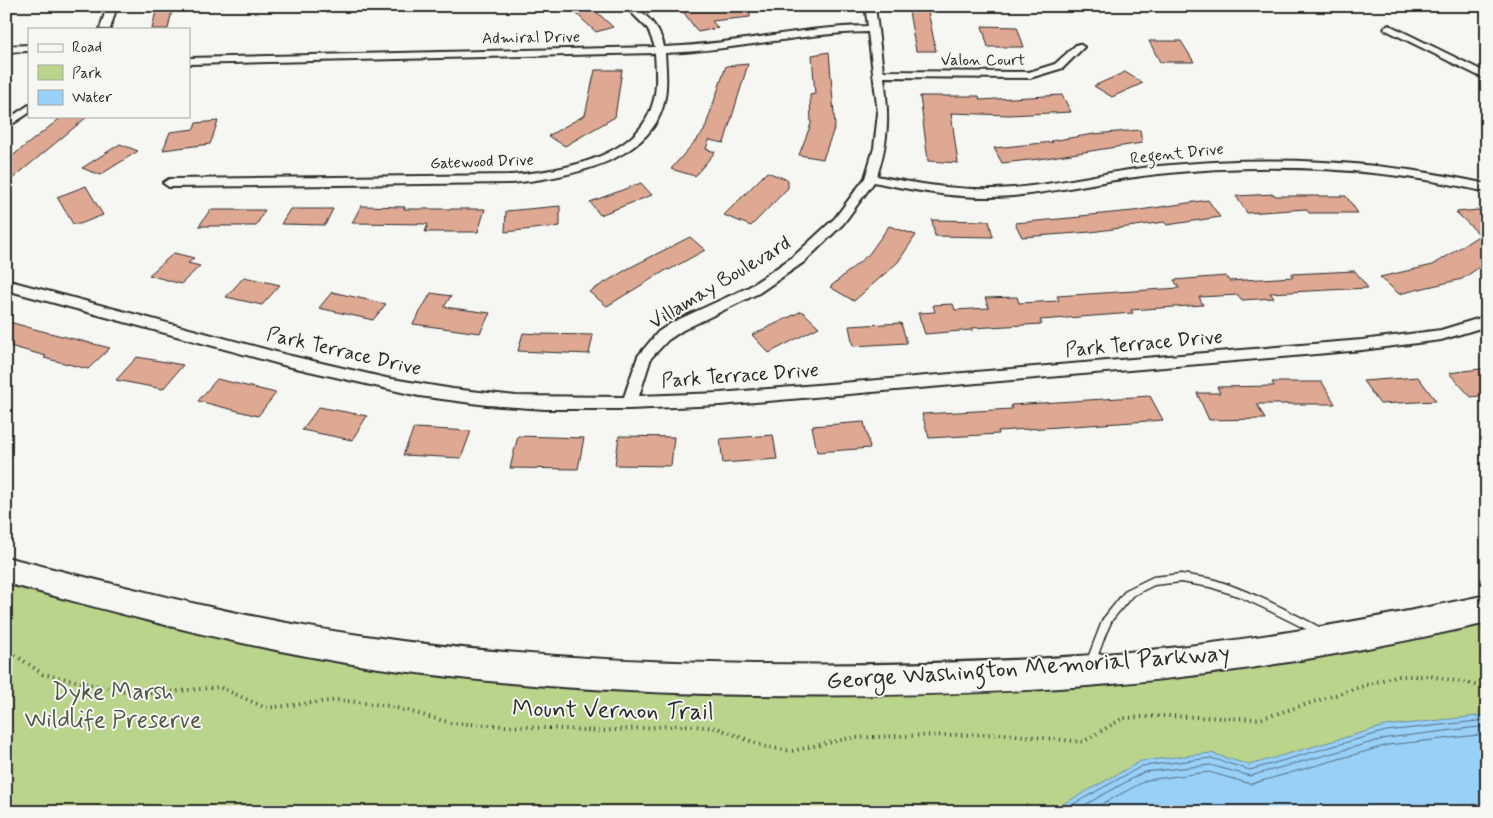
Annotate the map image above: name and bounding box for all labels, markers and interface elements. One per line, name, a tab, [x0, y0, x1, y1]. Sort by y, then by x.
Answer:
street label: Admiral Drive	[482, 27, 580, 49]
legend	[28, 28, 190, 118]
text: Road	[72, 38, 102, 58]
street label: Valon Court	[941, 50, 1026, 71]
text: Park	[72, 64, 102, 84]
text: Water	[72, 88, 112, 108]
street label: Regent Drive	[1129, 139, 1225, 170]
street label: Gatewood Drive	[430, 150, 534, 174]
street label: Villamay Boulevard	[644, 230, 796, 336]
street label: Park Terrace Drive	[264, 321, 424, 383]
street label: Park Terrace Drive	[1064, 324, 1224, 364]
street label: Park Terrace Drive	[660, 357, 820, 395]
street label: George Washington Memorial Parkway	[825, 638, 1231, 701]
park label: Dyke Marsh Wildlife Preserve	[24, 677, 202, 736]
street label: Mount Vernon Trail	[512, 694, 714, 728]

